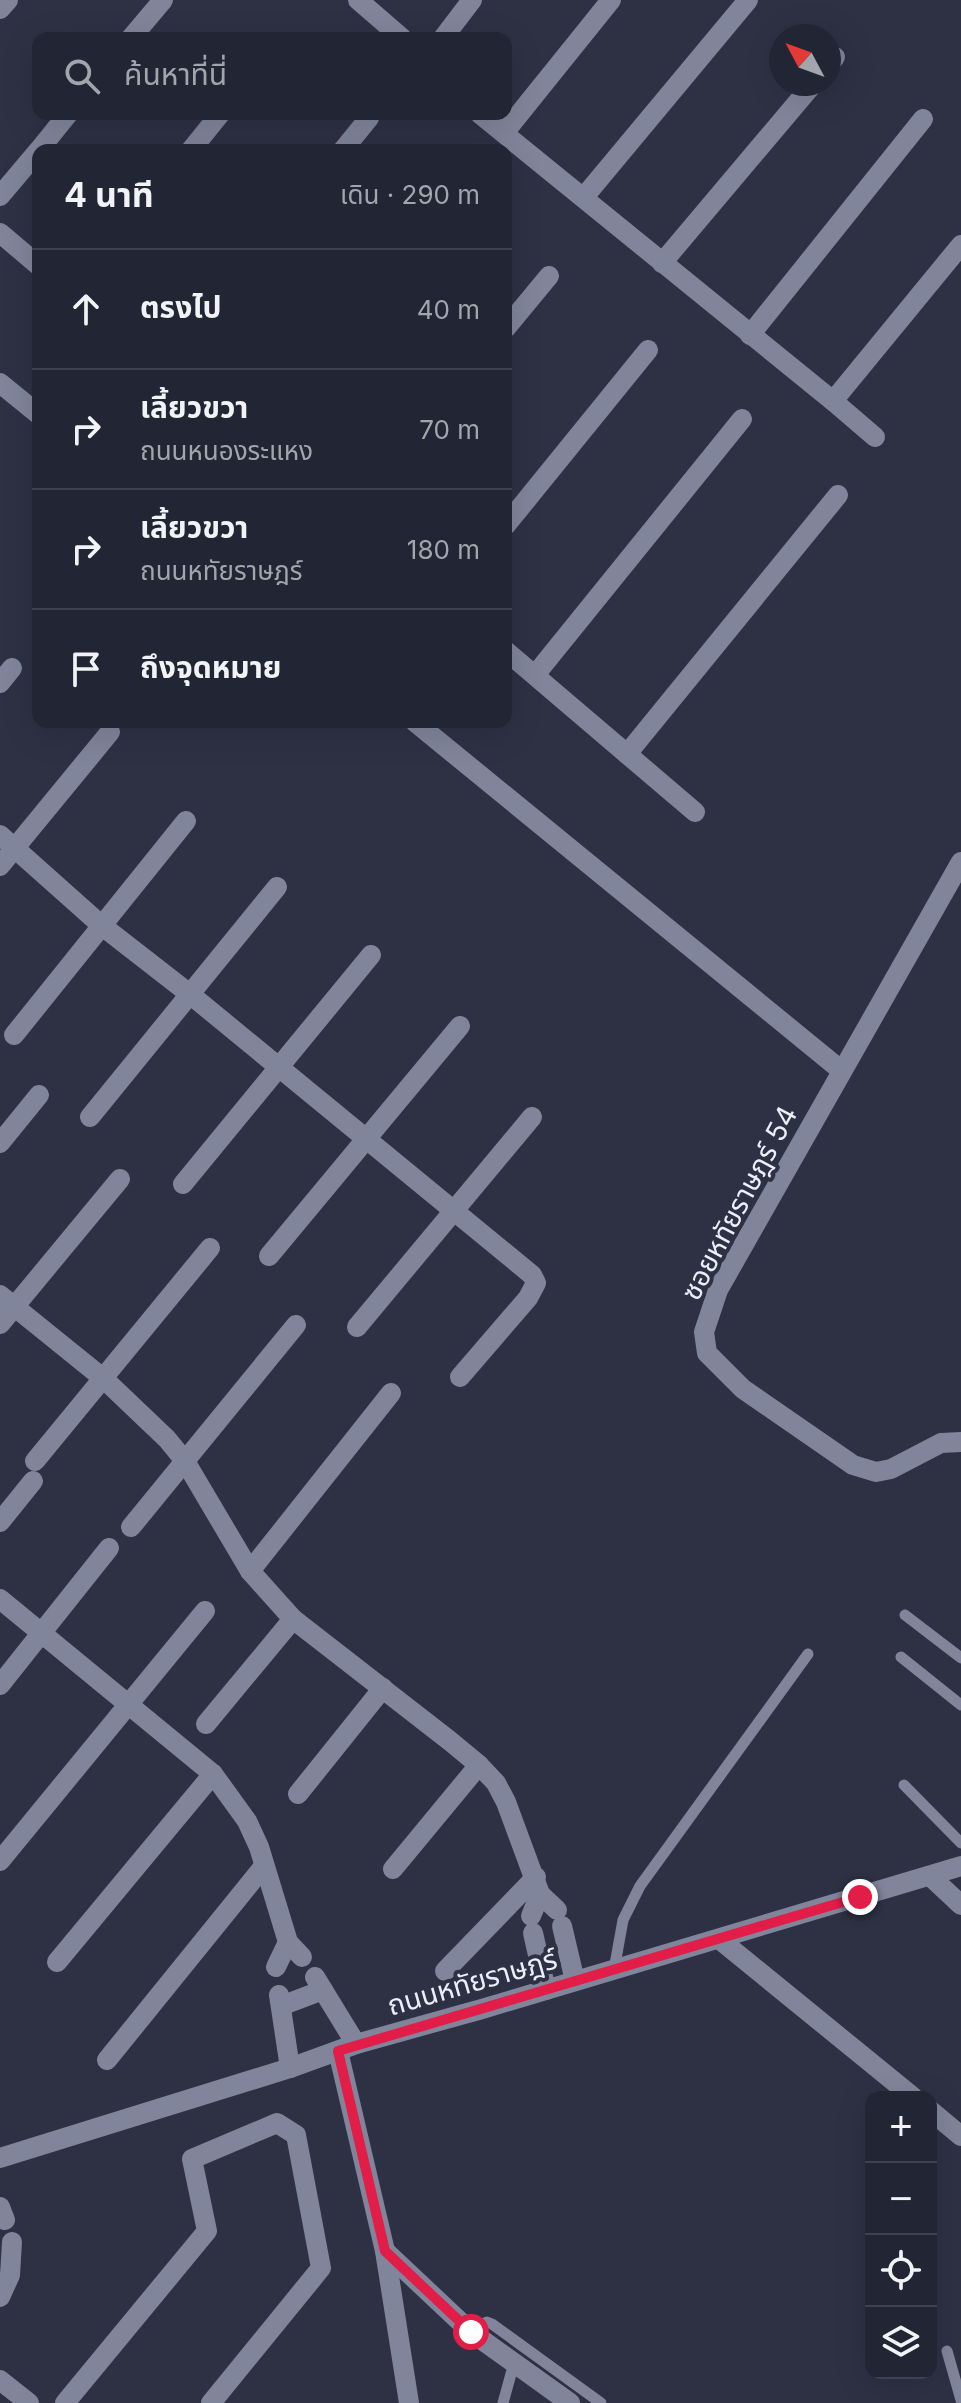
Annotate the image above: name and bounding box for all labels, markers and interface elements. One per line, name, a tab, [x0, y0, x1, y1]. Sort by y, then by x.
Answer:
north arrow	[769, 24, 841, 96]
search box	[32, 32, 512, 120]
icon: search	[60, 54, 104, 98]
text: ค้นหาที่นี่	[124, 56, 227, 92]
text: 4 นาที	[64, 174, 154, 215]
text: เดิน · 290 m	[340, 179, 480, 210]
icon: ahead	[64, 287, 108, 331]
text: ตรงไป	[140, 289, 222, 325]
text: 40 m	[417, 294, 480, 325]
text: เลี้ยวขวา	[140, 389, 248, 425]
icon: right	[64, 407, 108, 451]
text: 70 m	[419, 414, 480, 445]
text: ถนนหนองระแหง	[140, 435, 313, 466]
text: เลี้ยวขวา	[140, 509, 248, 545]
icon: right	[64, 527, 108, 571]
text: 180 m	[407, 534, 480, 565]
text: ถนนหทัยราษฎร์	[140, 555, 302, 586]
icon: arrive	[64, 647, 108, 691]
text: ถึงจุดหมาย	[140, 649, 281, 685]
street label: ซอยหทัยราษฎร์ 54	[674, 1100, 804, 1306]
route end	[842, 1879, 878, 1915]
street label: ถนนหทัยราษฎร์	[383, 1941, 562, 2022]
map controls	[865, 2091, 937, 2379]
button: +	[865, 2091, 937, 2163]
button: −	[865, 2163, 937, 2235]
button: locate	[865, 2235, 937, 2307]
button: layers	[865, 2307, 937, 2379]
route start	[453, 2314, 489, 2350]

